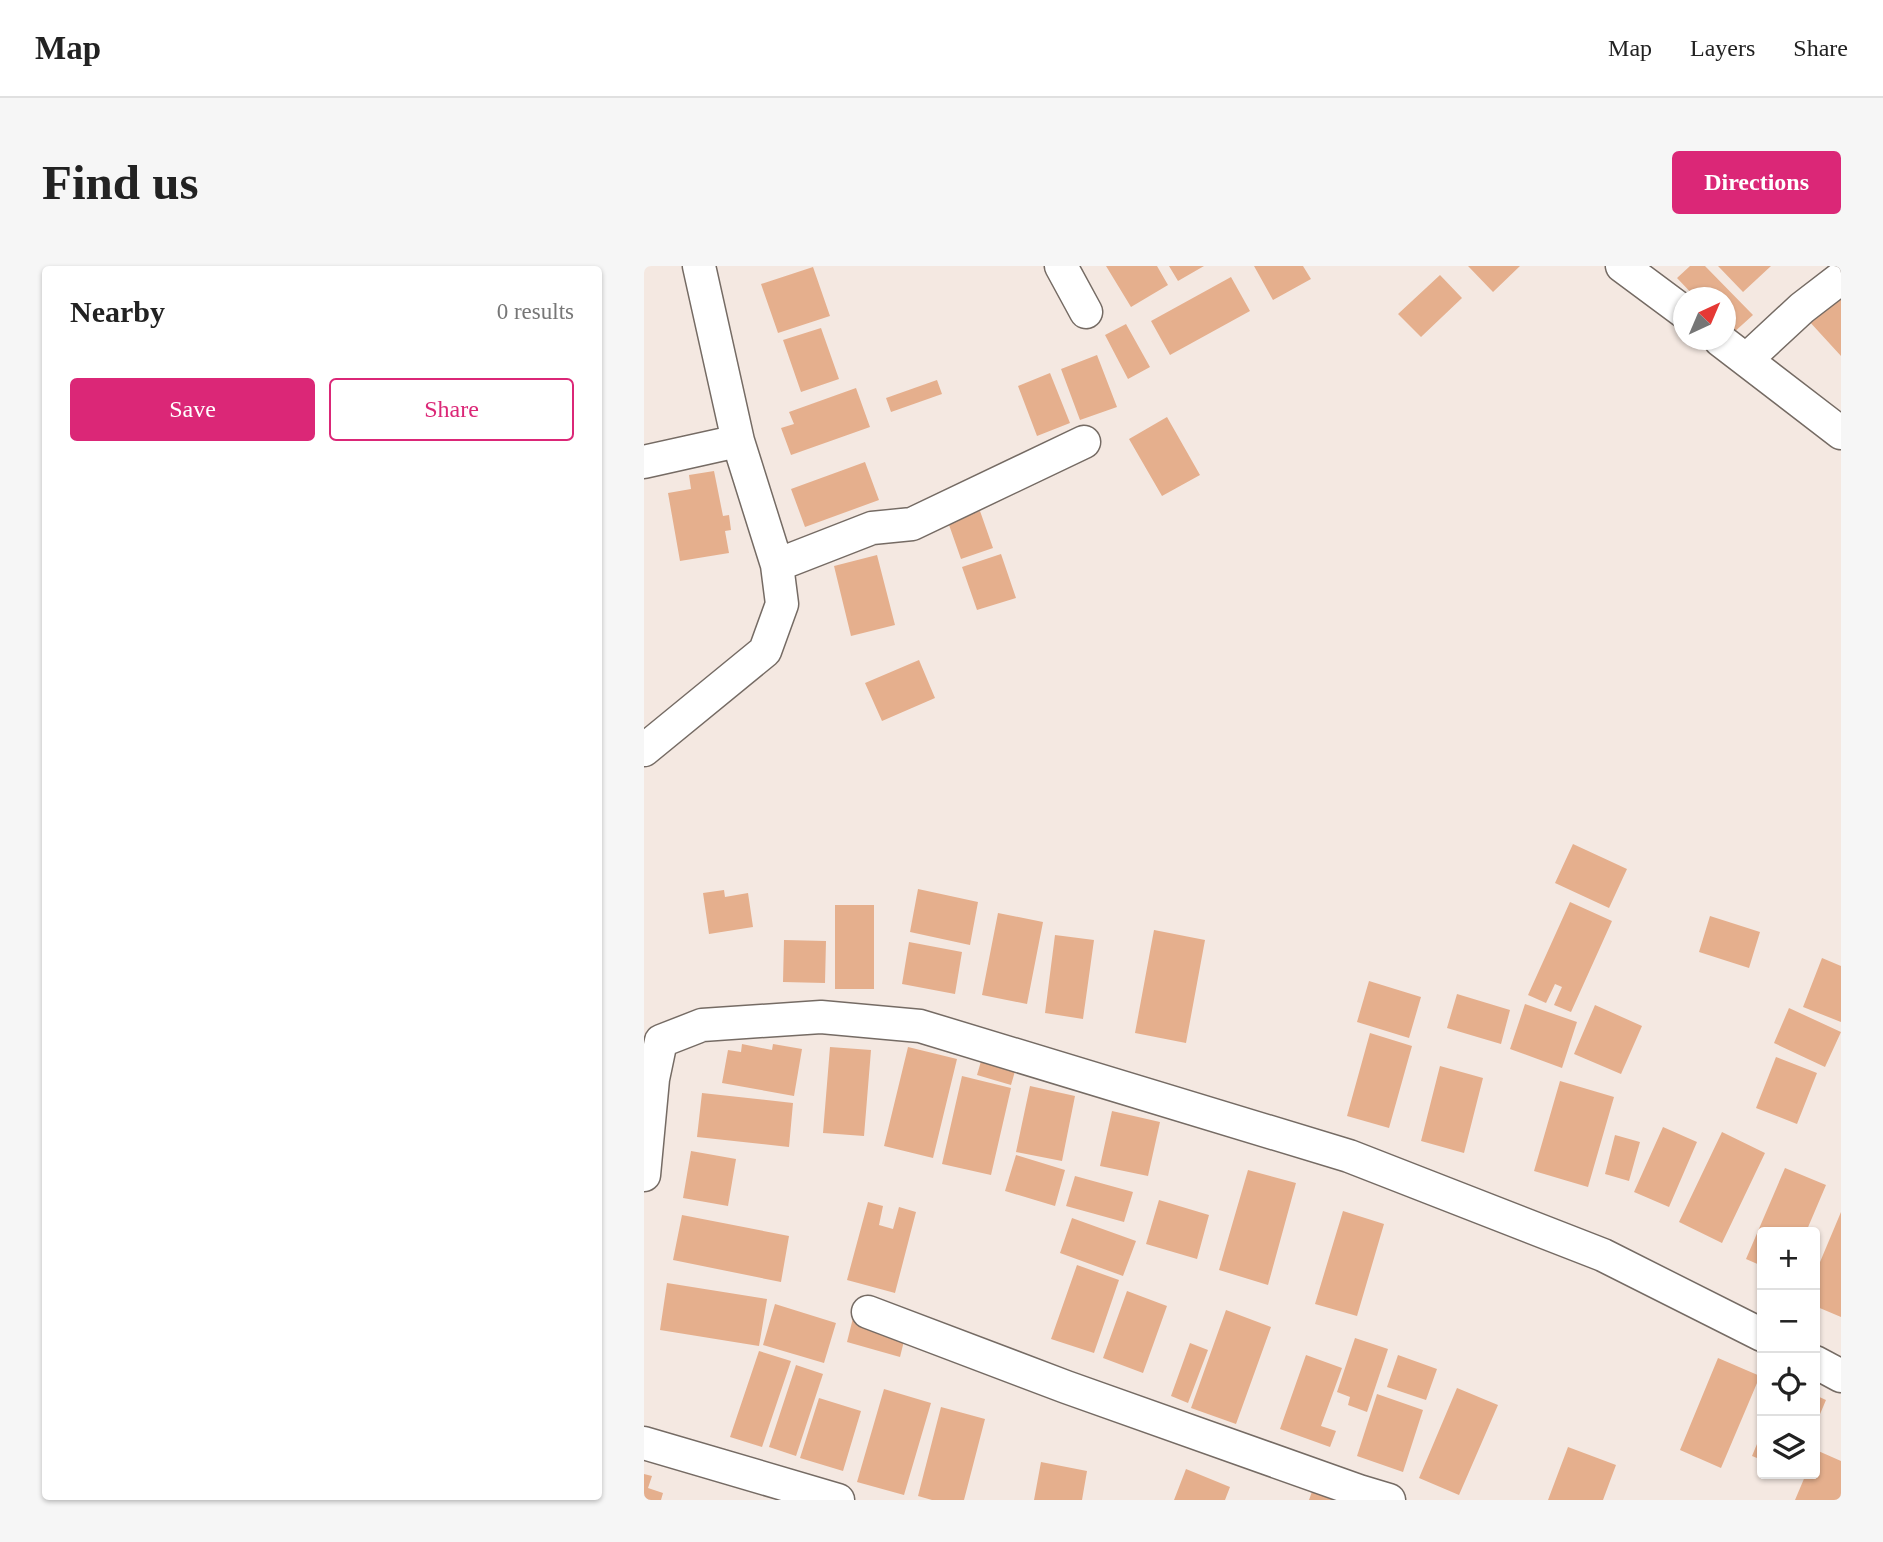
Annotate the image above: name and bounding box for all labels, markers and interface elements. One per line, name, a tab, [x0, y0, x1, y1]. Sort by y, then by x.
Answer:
text: Map	[35, 30, 101, 66]
text: Map	[1608, 35, 1652, 61]
text: Layers	[1690, 35, 1755, 61]
text: Share	[1793, 35, 1848, 61]
button: Directions	[1672, 151, 1841, 214]
text: Find us	[42, 155, 199, 210]
north arrow	[1673, 287, 1736, 350]
text: Nearby	[70, 295, 165, 328]
text: 0 results	[497, 299, 574, 324]
button: Save	[70, 378, 315, 441]
button: Share	[329, 378, 574, 441]
map controls	[1757, 1227, 1820, 1479]
button: +	[1757, 1227, 1820, 1290]
button: −	[1757, 1290, 1820, 1353]
button: locate	[1757, 1353, 1820, 1416]
button: layers	[1757, 1416, 1820, 1479]

